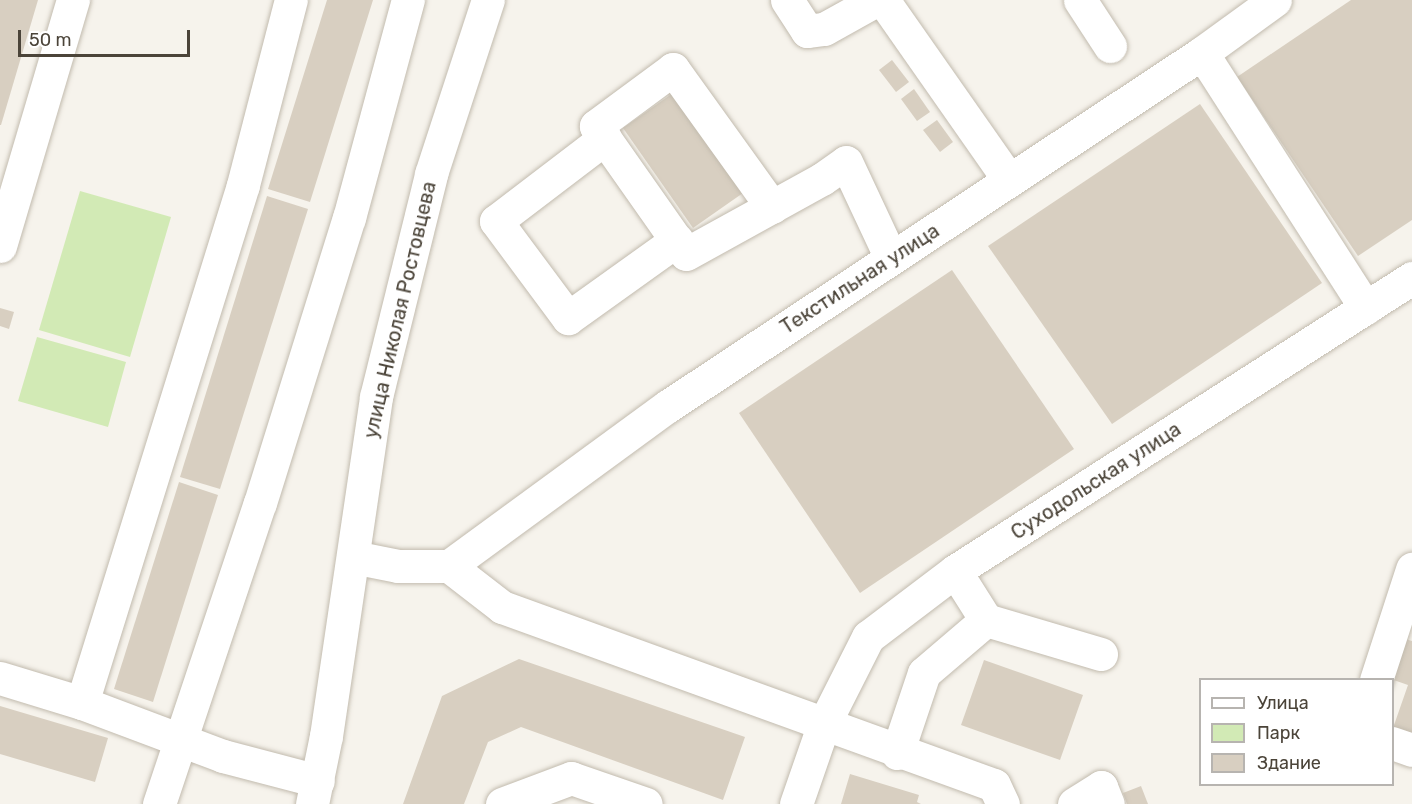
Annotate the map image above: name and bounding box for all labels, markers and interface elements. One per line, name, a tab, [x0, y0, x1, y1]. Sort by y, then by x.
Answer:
scale bar	[21, 18, 194, 56]
text: 50 m	[29, 29, 72, 51]
street label: улица Николая Ростовцева	[359, 179, 441, 441]
street label: Текстильная улица	[776, 219, 944, 339]
street label: Суходольская улица	[1007, 417, 1185, 545]
legend	[1199, 678, 1394, 786]
text: Улица	[1257, 692, 1309, 714]
text: Парк	[1257, 722, 1300, 744]
text: Здание	[1257, 752, 1321, 774]

